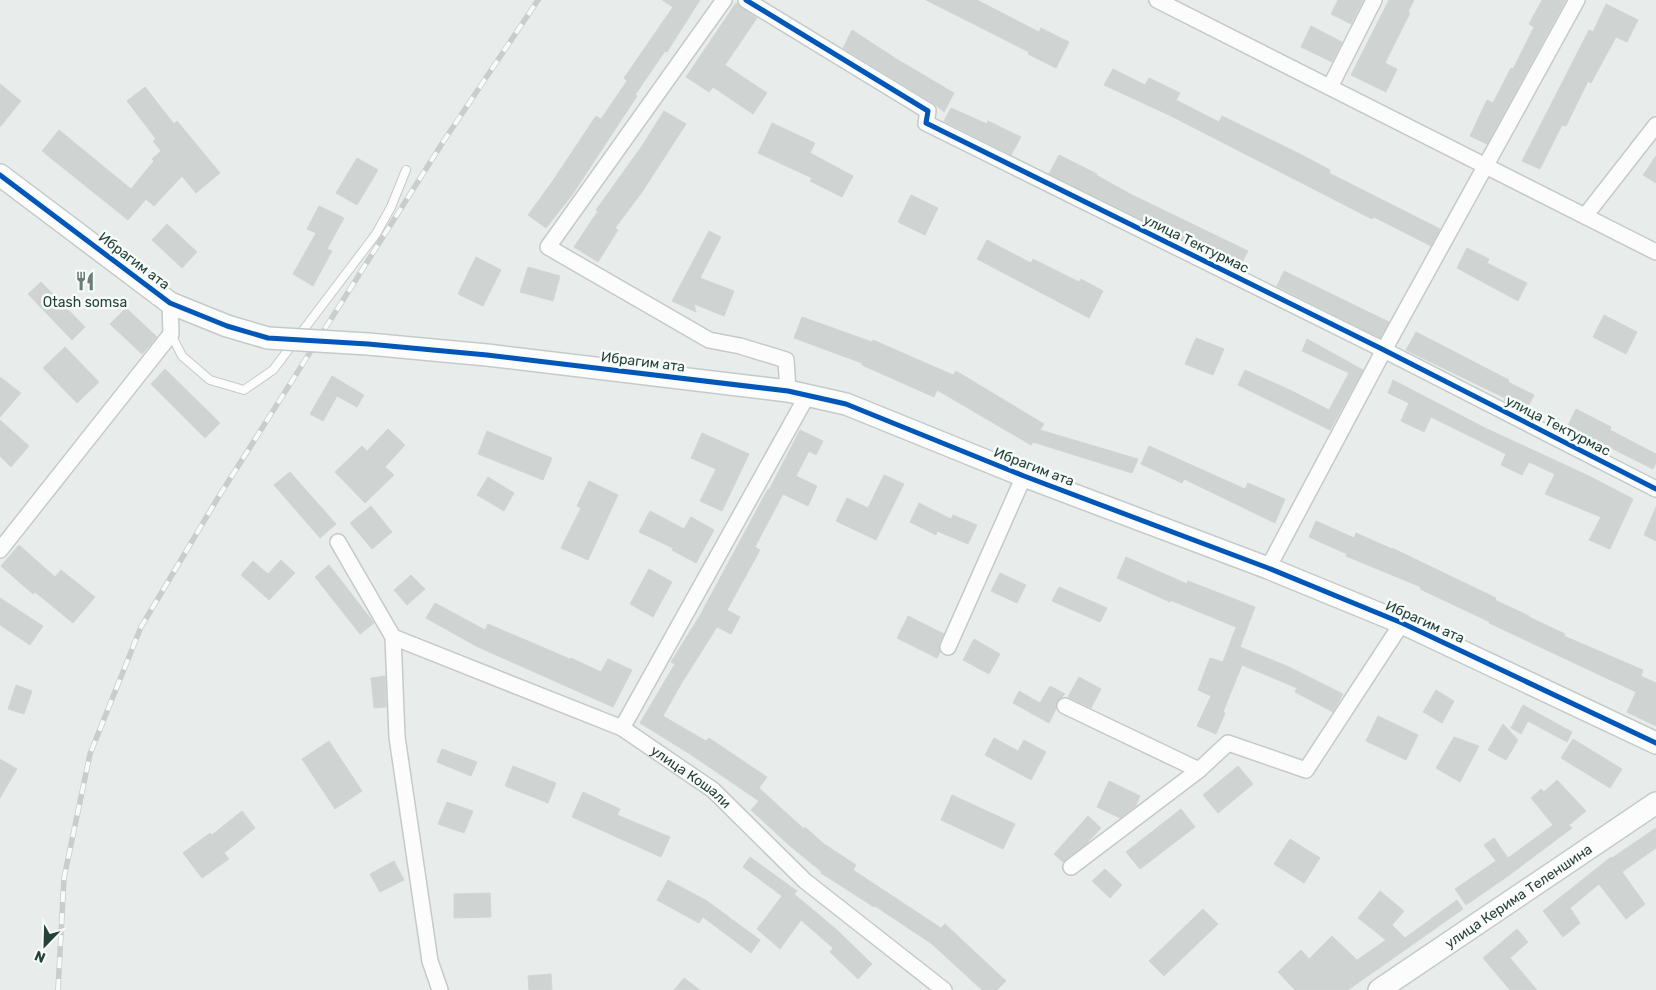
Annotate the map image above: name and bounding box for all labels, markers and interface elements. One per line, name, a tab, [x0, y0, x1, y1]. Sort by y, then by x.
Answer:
street label: улица Тектурмас	[1140, 211, 1252, 277]
street label: Ибрагим ата	[95, 229, 173, 293]
restaurant icon: Otash somsa	[74, 270, 96, 292]
place label: Otash somsa	[43, 294, 127, 311]
street label: Ибрагим ата	[600, 348, 686, 376]
street label: улица Тектурмас	[1503, 392, 1613, 460]
street label: Ибрагим ата	[991, 444, 1077, 490]
street label: Ибрагим ата	[1383, 597, 1467, 647]
street label: улица Кошали	[648, 742, 735, 812]
street label: улица Керима Теленшина	[1441, 840, 1595, 952]
north arrow	[20, 920, 70, 970]
text: N	[32, 947, 48, 966]

